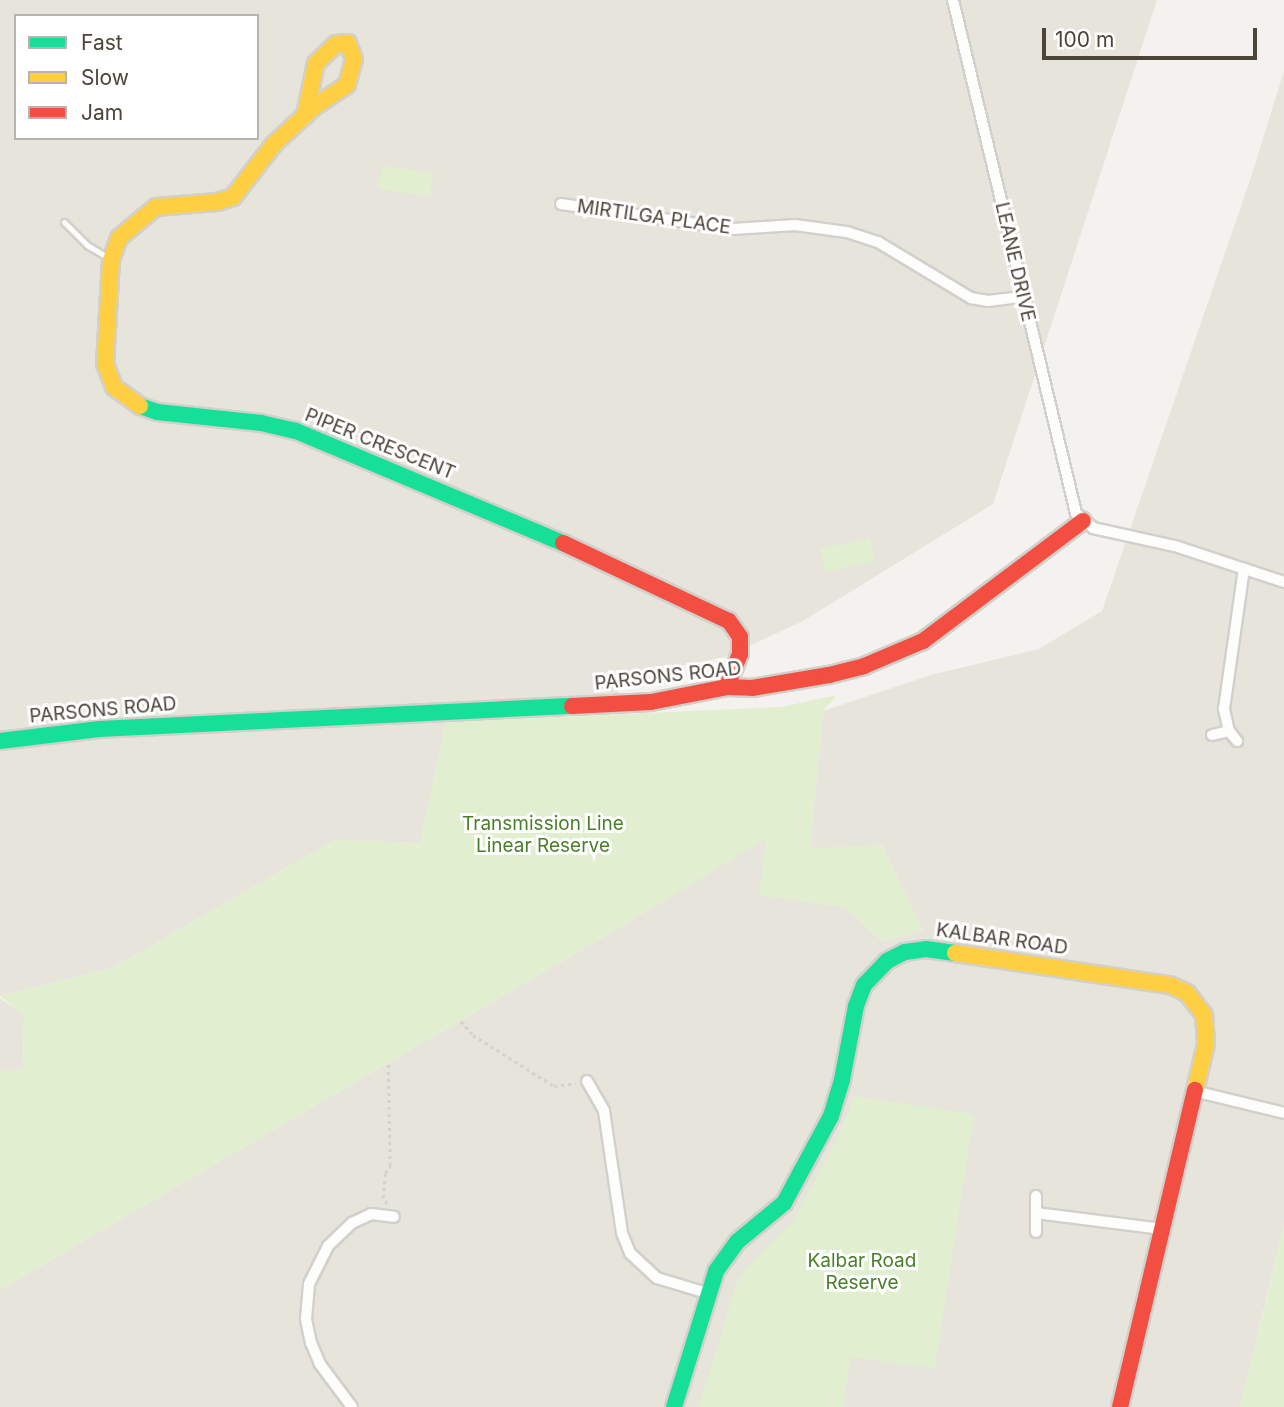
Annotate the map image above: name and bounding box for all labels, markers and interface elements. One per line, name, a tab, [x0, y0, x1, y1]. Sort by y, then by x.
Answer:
legend	[14, 14, 259, 140]
scale bar	[1046, 14, 1261, 58]
text: 100 m	[1055, 27, 1114, 52]
text: Fast	[81, 30, 123, 55]
text: Slow	[81, 65, 129, 90]
text: Jam	[81, 100, 123, 125]
street label: MIRTILGA PLACE	[576, 195, 732, 239]
street label: LEANE DRIVE	[990, 200, 1040, 324]
street label: PIPER CRESCENT	[302, 403, 458, 485]
street label: PARSONS ROAD	[593, 657, 743, 695]
street label: PARSONS ROAD	[29, 692, 177, 728]
park label: Transmission Line Linear Reserve	[462, 813, 624, 857]
street label: KALBAR ROAD	[935, 918, 1069, 960]
park label: Kalbar Road Reserve	[808, 1250, 916, 1294]

